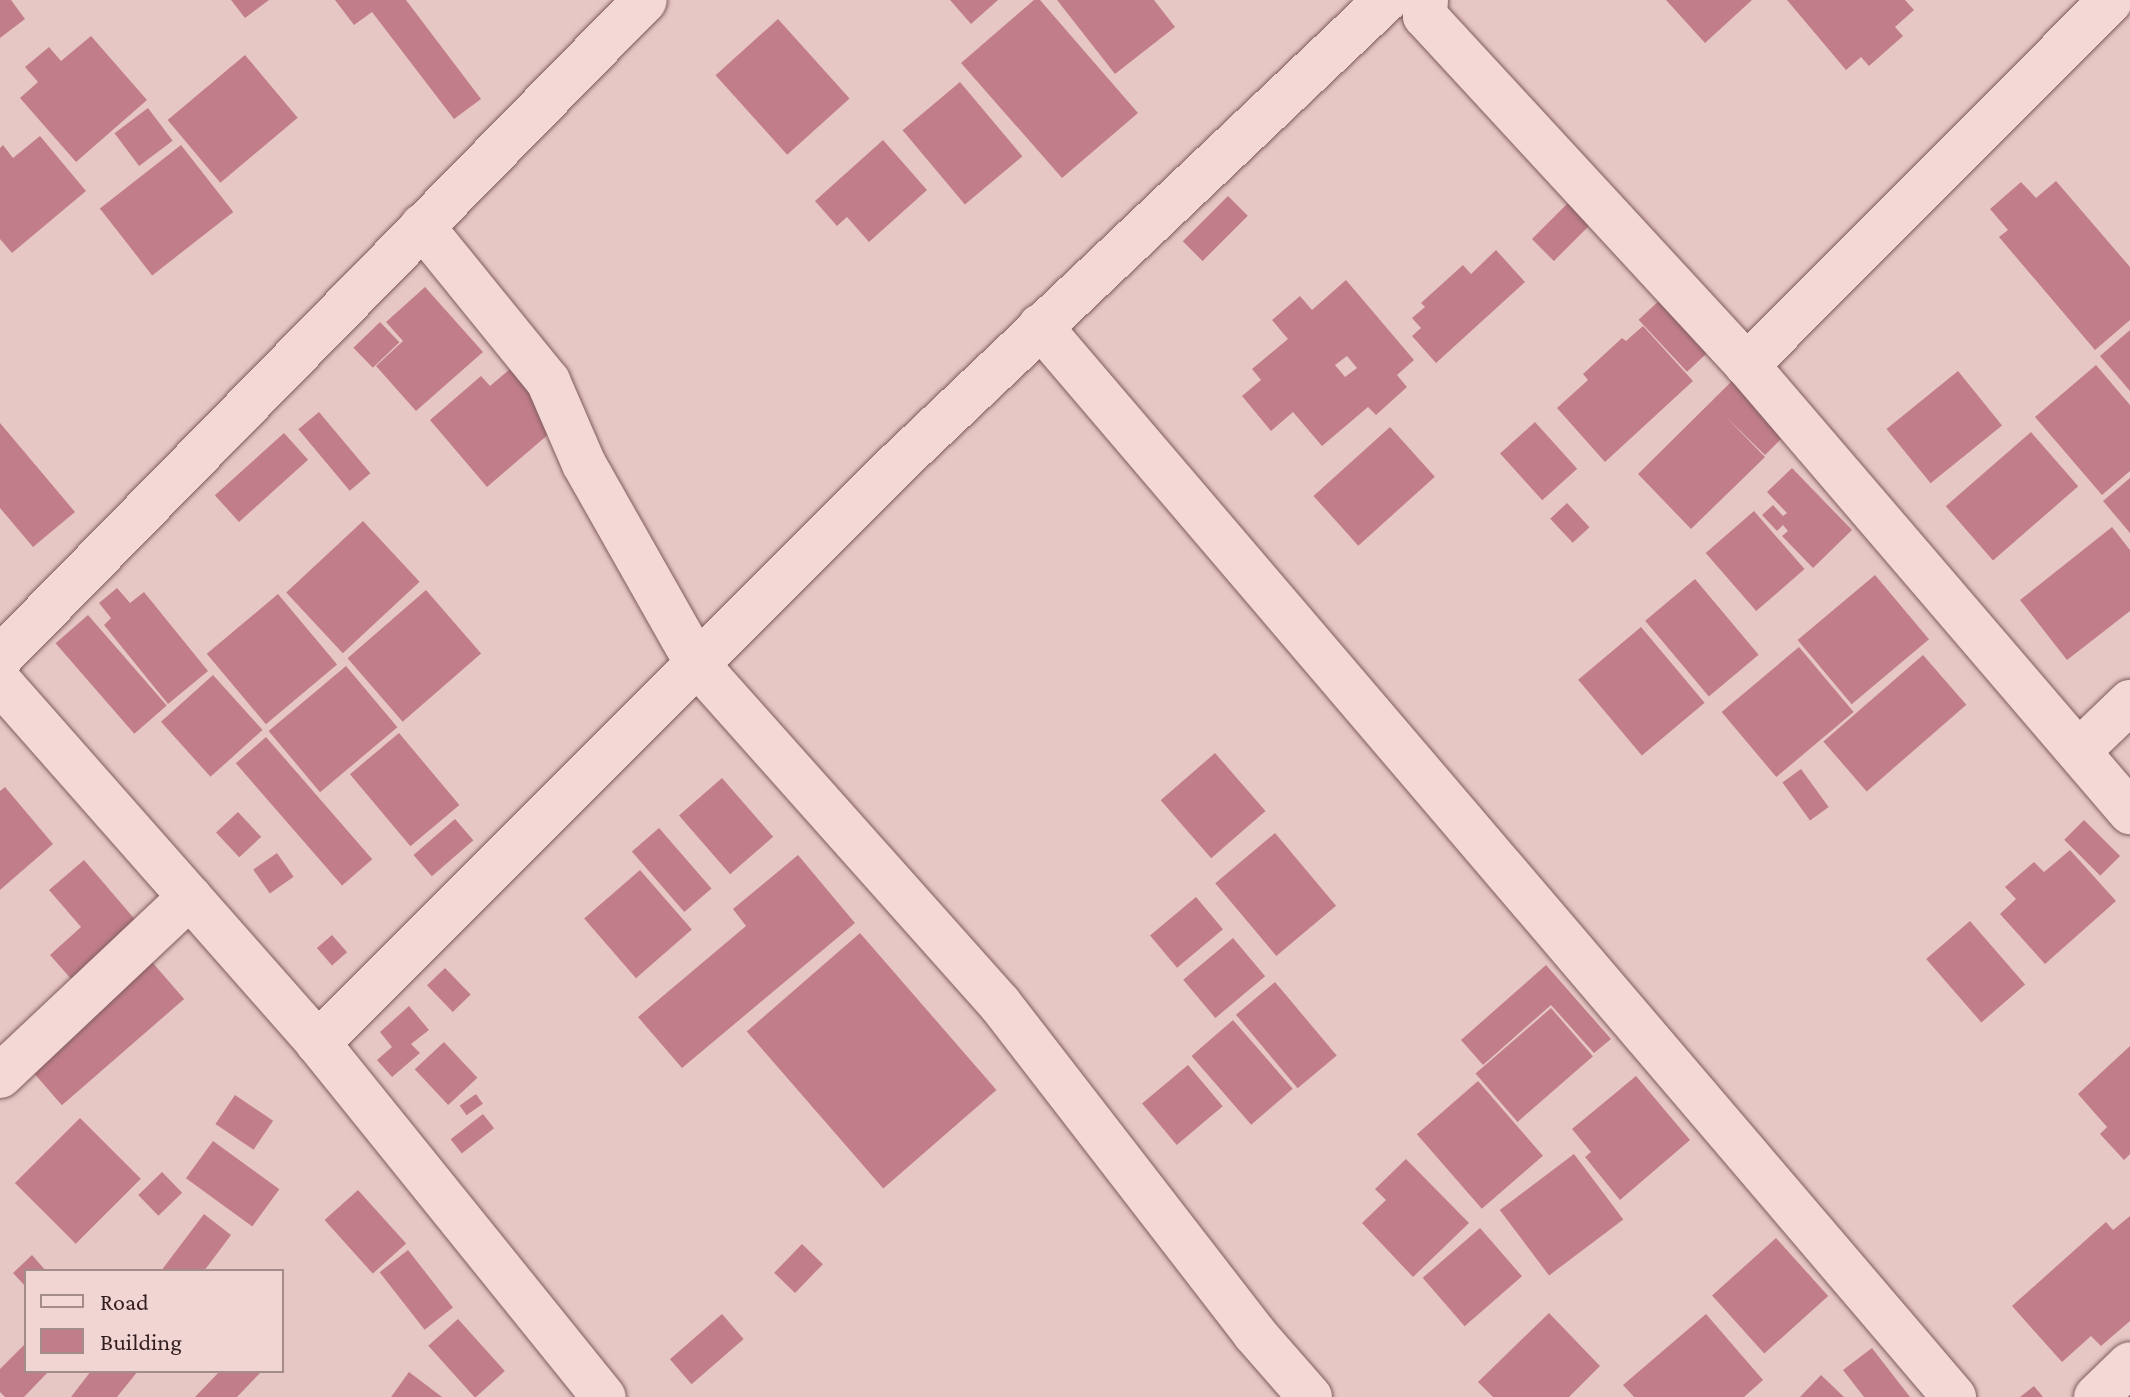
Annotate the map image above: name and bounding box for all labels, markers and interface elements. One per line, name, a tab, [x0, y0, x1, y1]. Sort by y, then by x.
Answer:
legend	[24, 1269, 284, 1373]
text: Road	[100, 1288, 149, 1315]
text: Building	[100, 1328, 182, 1355]

